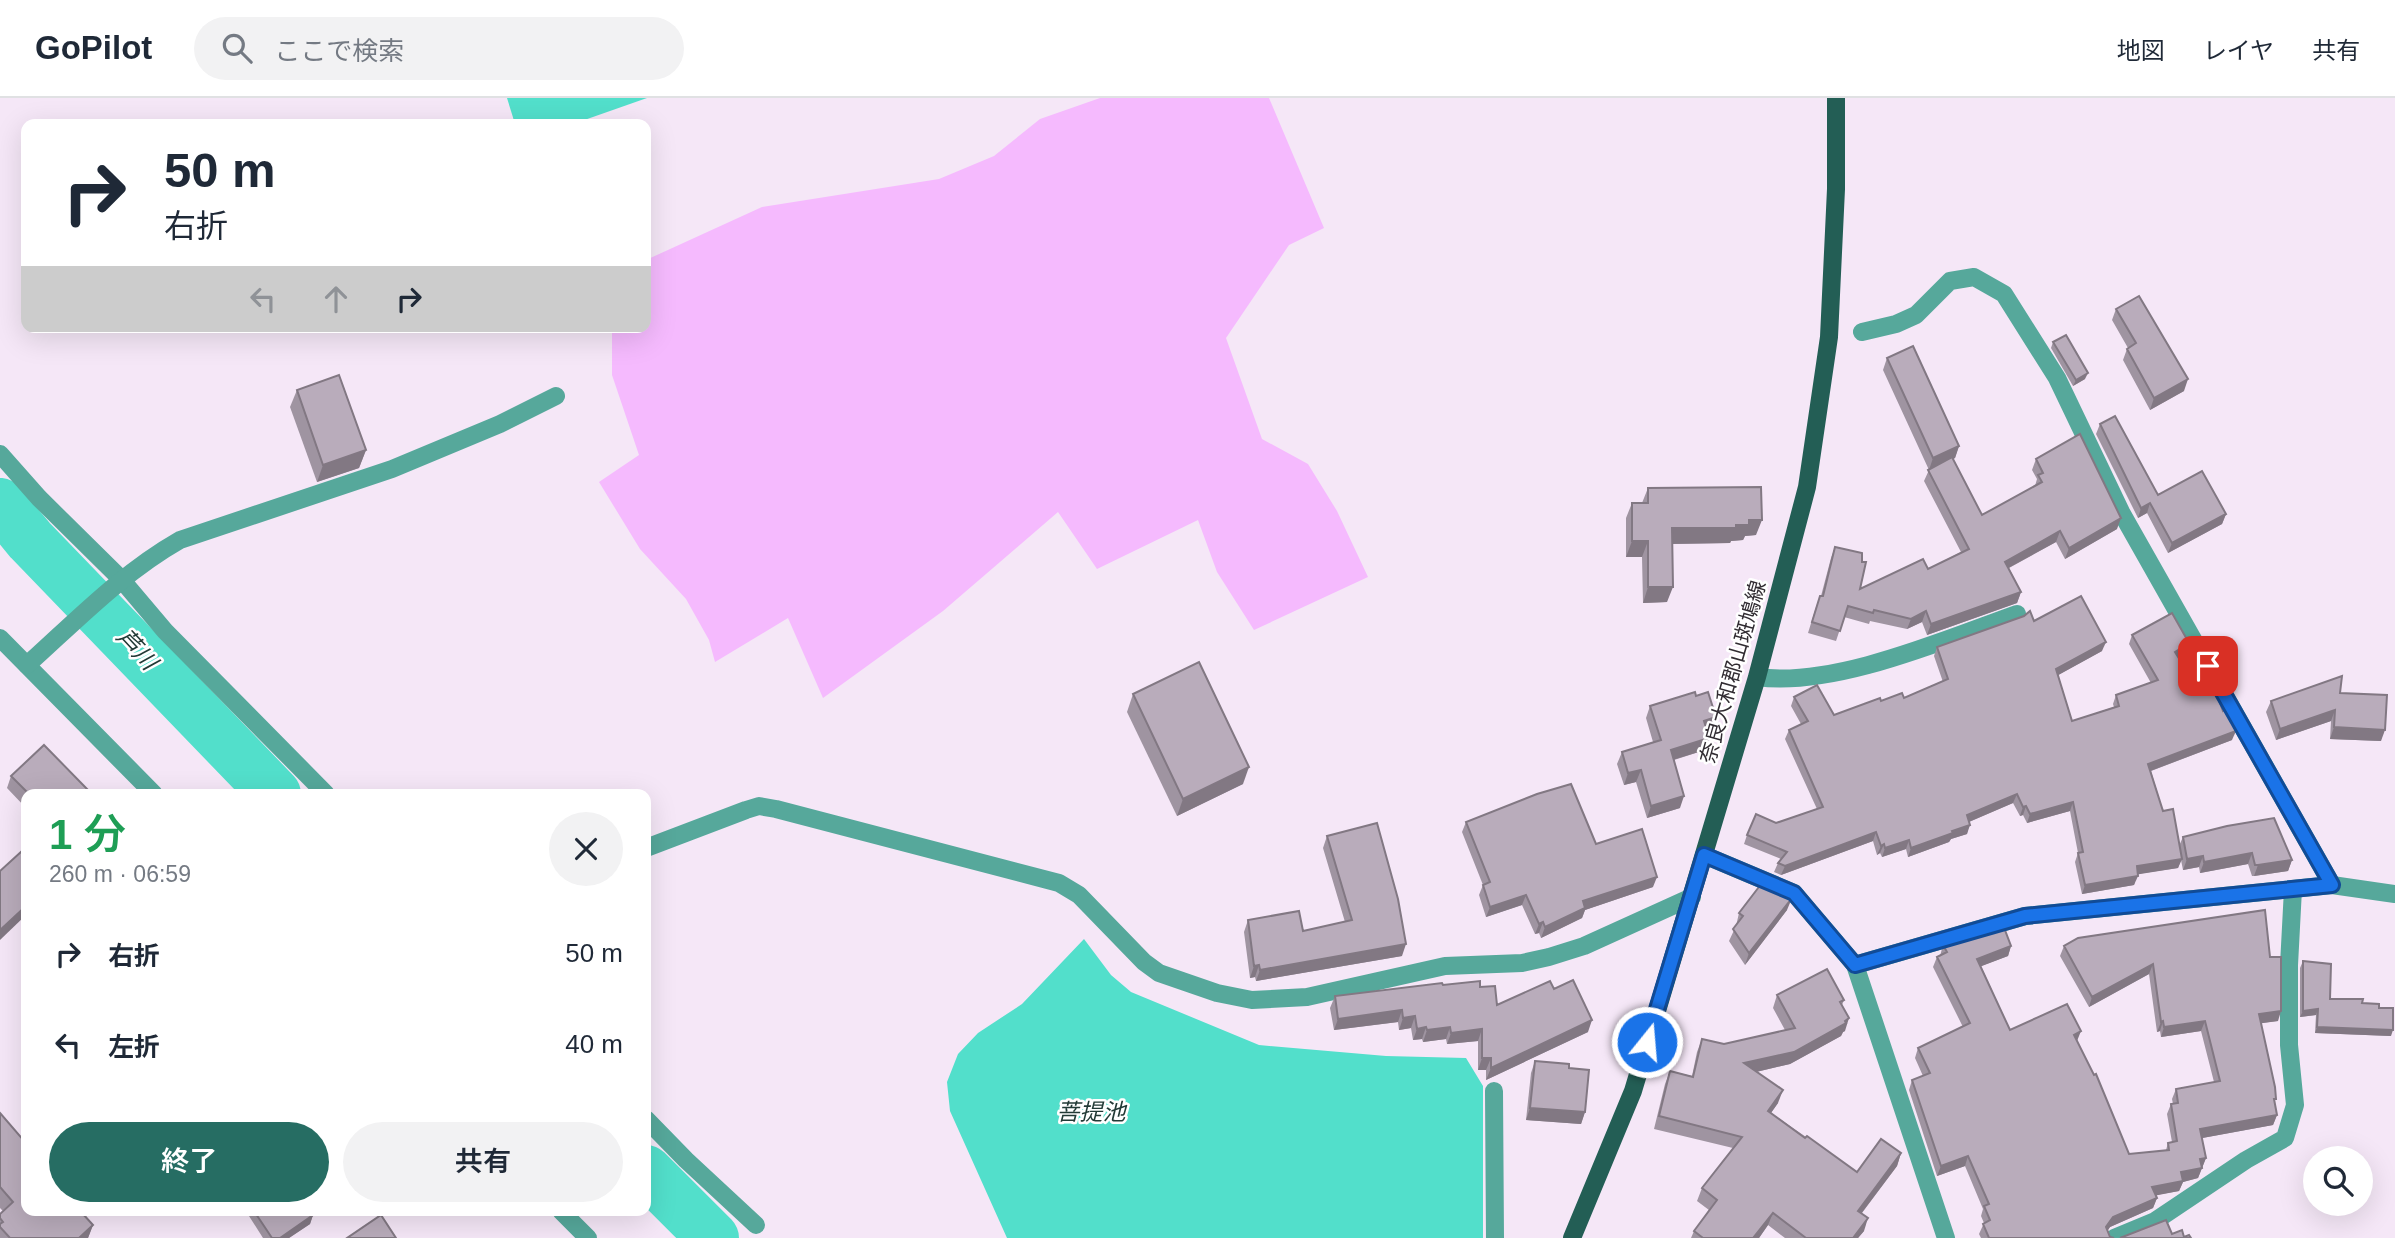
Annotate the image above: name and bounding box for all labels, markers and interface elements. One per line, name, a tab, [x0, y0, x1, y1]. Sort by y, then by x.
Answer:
search box	[194, 17, 684, 80]
text: GoPilot	[35, 29, 152, 66]
icon: search	[218, 29, 256, 67]
text: ここで検索	[274, 36, 404, 66]
text: 地図	[2117, 37, 2165, 64]
text: レイヤ	[2203, 37, 2274, 64]
text: 共有	[2312, 37, 2360, 64]
text: 50 m	[164, 143, 276, 197]
icon: right	[49, 147, 140, 238]
text: 右折	[164, 208, 228, 244]
icon: left	[244, 280, 282, 318]
icon: ahead	[317, 280, 355, 318]
icon: right	[390, 280, 428, 318]
street label: 奈良大和郡山斑鳩線	[1695, 578, 1770, 766]
water label: 芦川	[112, 623, 164, 677]
pin	[2178, 636, 2238, 696]
icon: arrive	[2189, 647, 2227, 685]
text: 1 分	[49, 811, 126, 858]
button: close	[549, 812, 623, 886]
text: 260 m · 06:59	[49, 861, 191, 887]
icon: right	[49, 935, 87, 973]
text: 50 m	[565, 938, 623, 968]
text: 右折	[108, 941, 160, 971]
position arrow	[1610, 1005, 1684, 1079]
icon: left	[49, 1026, 87, 1064]
text: 40 m	[565, 1029, 623, 1059]
text: 左折	[108, 1032, 160, 1062]
water label: 菩提池	[1057, 1099, 1128, 1125]
button: 終了	[49, 1122, 329, 1202]
button: 共有	[343, 1122, 623, 1202]
map controls	[2303, 1146, 2373, 1216]
button: search	[2303, 1146, 2373, 1216]

